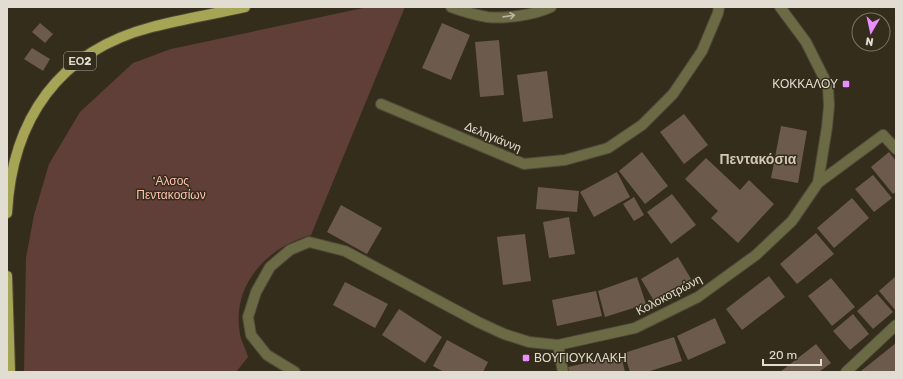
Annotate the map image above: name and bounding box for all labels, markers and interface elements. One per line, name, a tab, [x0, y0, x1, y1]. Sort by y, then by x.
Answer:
one-way arrow	[502, 12, 515, 20]
north arrow	[851, 12, 891, 52]
text: N	[865, 34, 874, 48]
road number: ΕΟ2	[64, 52, 96, 70]
place label: ΚΟΚΚΑΛΟΥ	[772, 77, 838, 91]
marker: ΚΟΚΚΑΛΟΥ	[841, 79, 851, 89]
street label: Δεληγιάννη	[462, 119, 524, 155]
district label: Πεντακόσια	[720, 151, 797, 168]
park label: 'Αλσος Πεντακοσίων	[136, 174, 206, 202]
street label: Κολοκοτρώνη	[634, 272, 704, 318]
scale bar	[763, 341, 821, 367]
text: 20 m	[769, 348, 797, 362]
place label: ΒΟΥΓΙΟΥΚΛΑΚΗ	[534, 351, 627, 365]
marker: ΒΟΥΓΙΟΥΚΛΑΚΗ	[521, 353, 531, 363]

